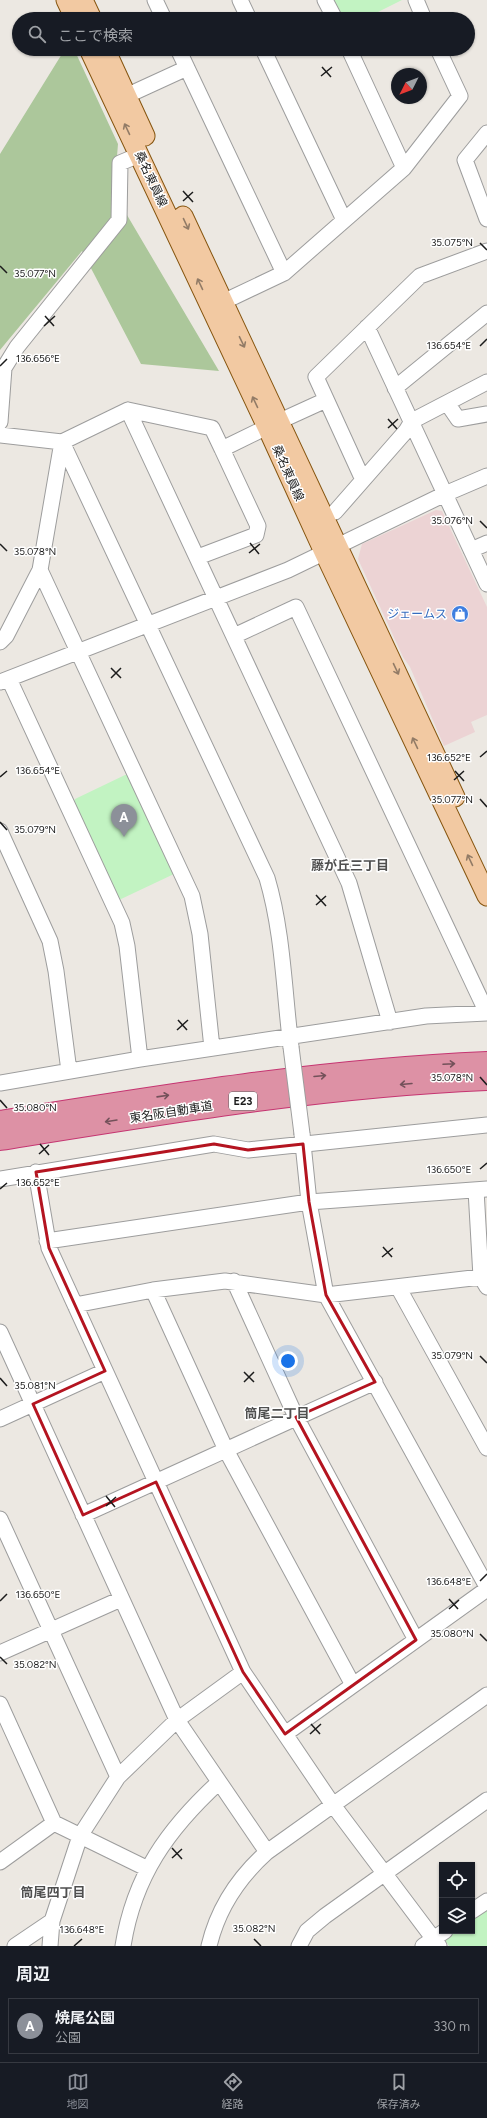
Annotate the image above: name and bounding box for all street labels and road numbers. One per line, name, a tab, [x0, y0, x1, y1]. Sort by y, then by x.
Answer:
street label: 桑名東員線	[132, 149, 170, 209]
street label: 桑名東員線	[269, 443, 307, 503]
road number: E23	[229, 1092, 257, 1110]
street label: 東名阪自動車道	[128, 1099, 214, 1125]

